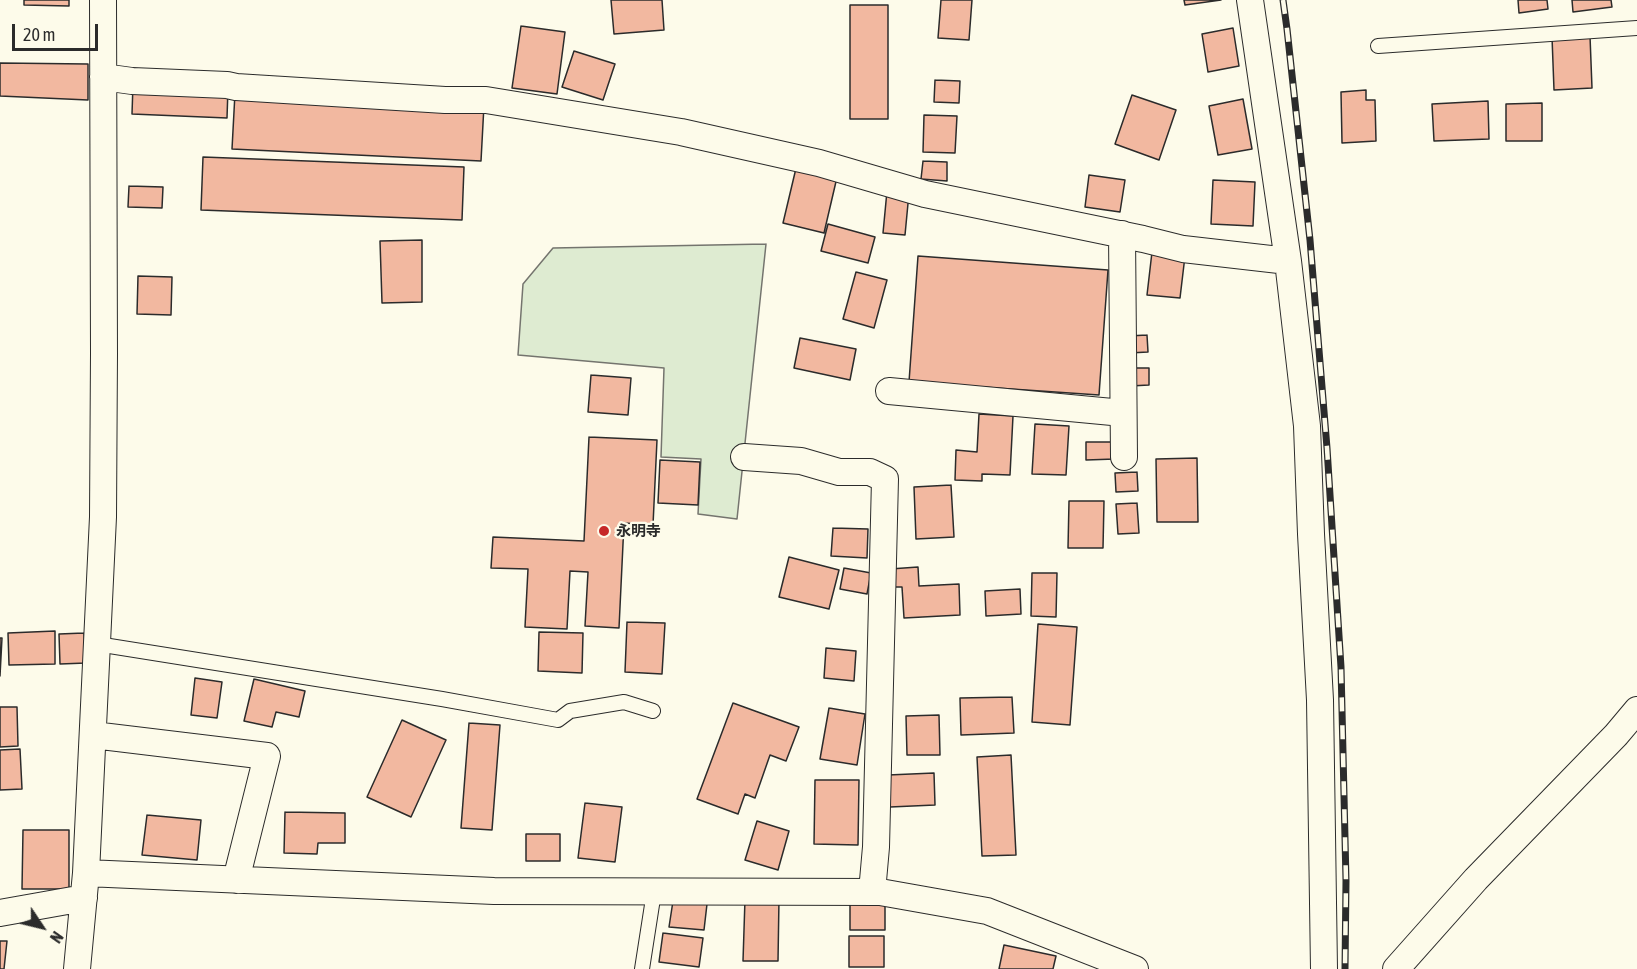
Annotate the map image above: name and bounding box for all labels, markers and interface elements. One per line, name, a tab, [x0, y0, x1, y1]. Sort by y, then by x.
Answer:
scale bar	[15, 12, 100, 50]
text: 20 m	[23, 24, 55, 45]
place label: 永明寺	[616, 522, 661, 540]
marker: 永明寺	[597, 524, 611, 538]
north arrow	[12, 897, 72, 957]
text: N	[47, 928, 67, 946]

